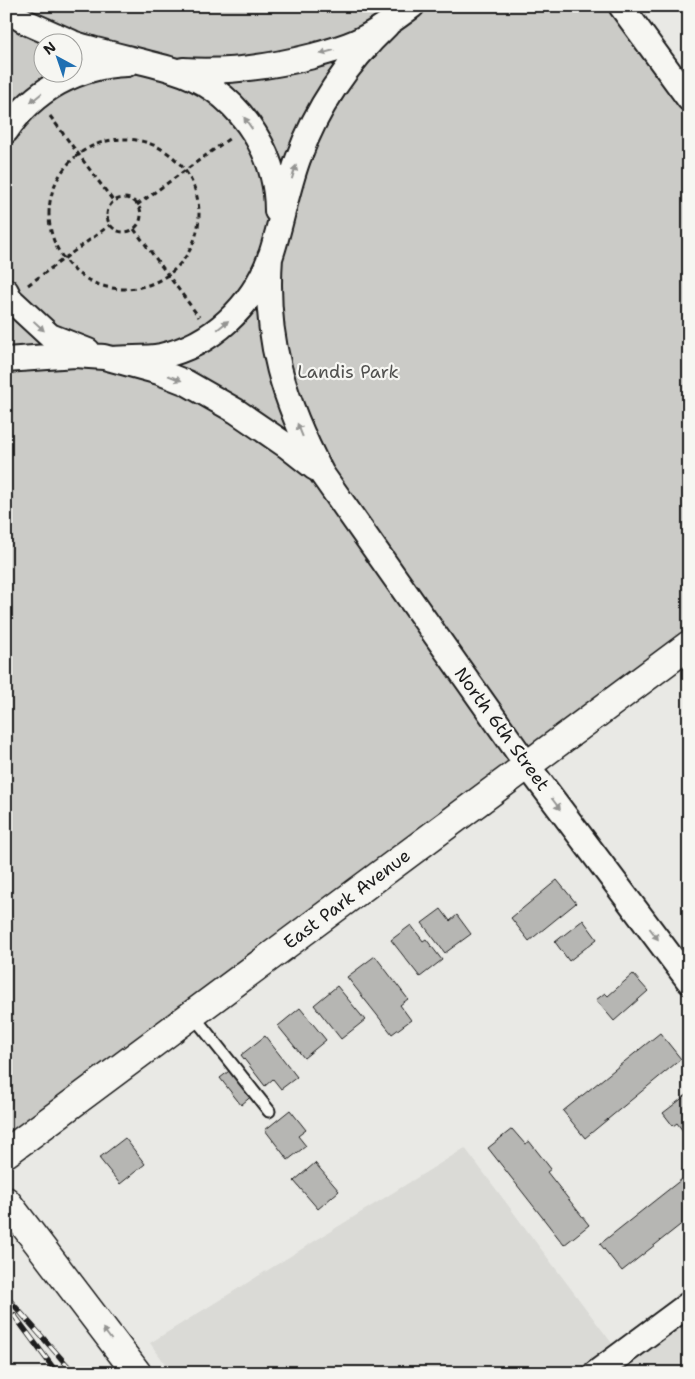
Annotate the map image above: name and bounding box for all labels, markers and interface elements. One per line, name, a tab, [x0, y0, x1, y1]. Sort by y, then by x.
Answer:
north arrow	[32, 32, 82, 82]
text: N	[40, 38, 60, 59]
one-way arrow	[320, 48, 335, 56]
one-way arrow	[29, 93, 42, 104]
one-way arrow	[243, 116, 253, 130]
one-way arrow	[291, 164, 298, 179]
one-way arrow	[33, 320, 45, 332]
one-way arrow	[216, 320, 229, 331]
park label: Landis Park	[297, 360, 399, 384]
one-way arrow	[168, 375, 182, 383]
one-way arrow	[296, 422, 304, 437]
street label: North 6th Street	[449, 662, 555, 796]
one-way arrow	[551, 797, 561, 811]
street label: East Park Avenue	[279, 843, 415, 955]
one-way arrow	[648, 927, 659, 940]
one-way arrow	[102, 1327, 112, 1341]

